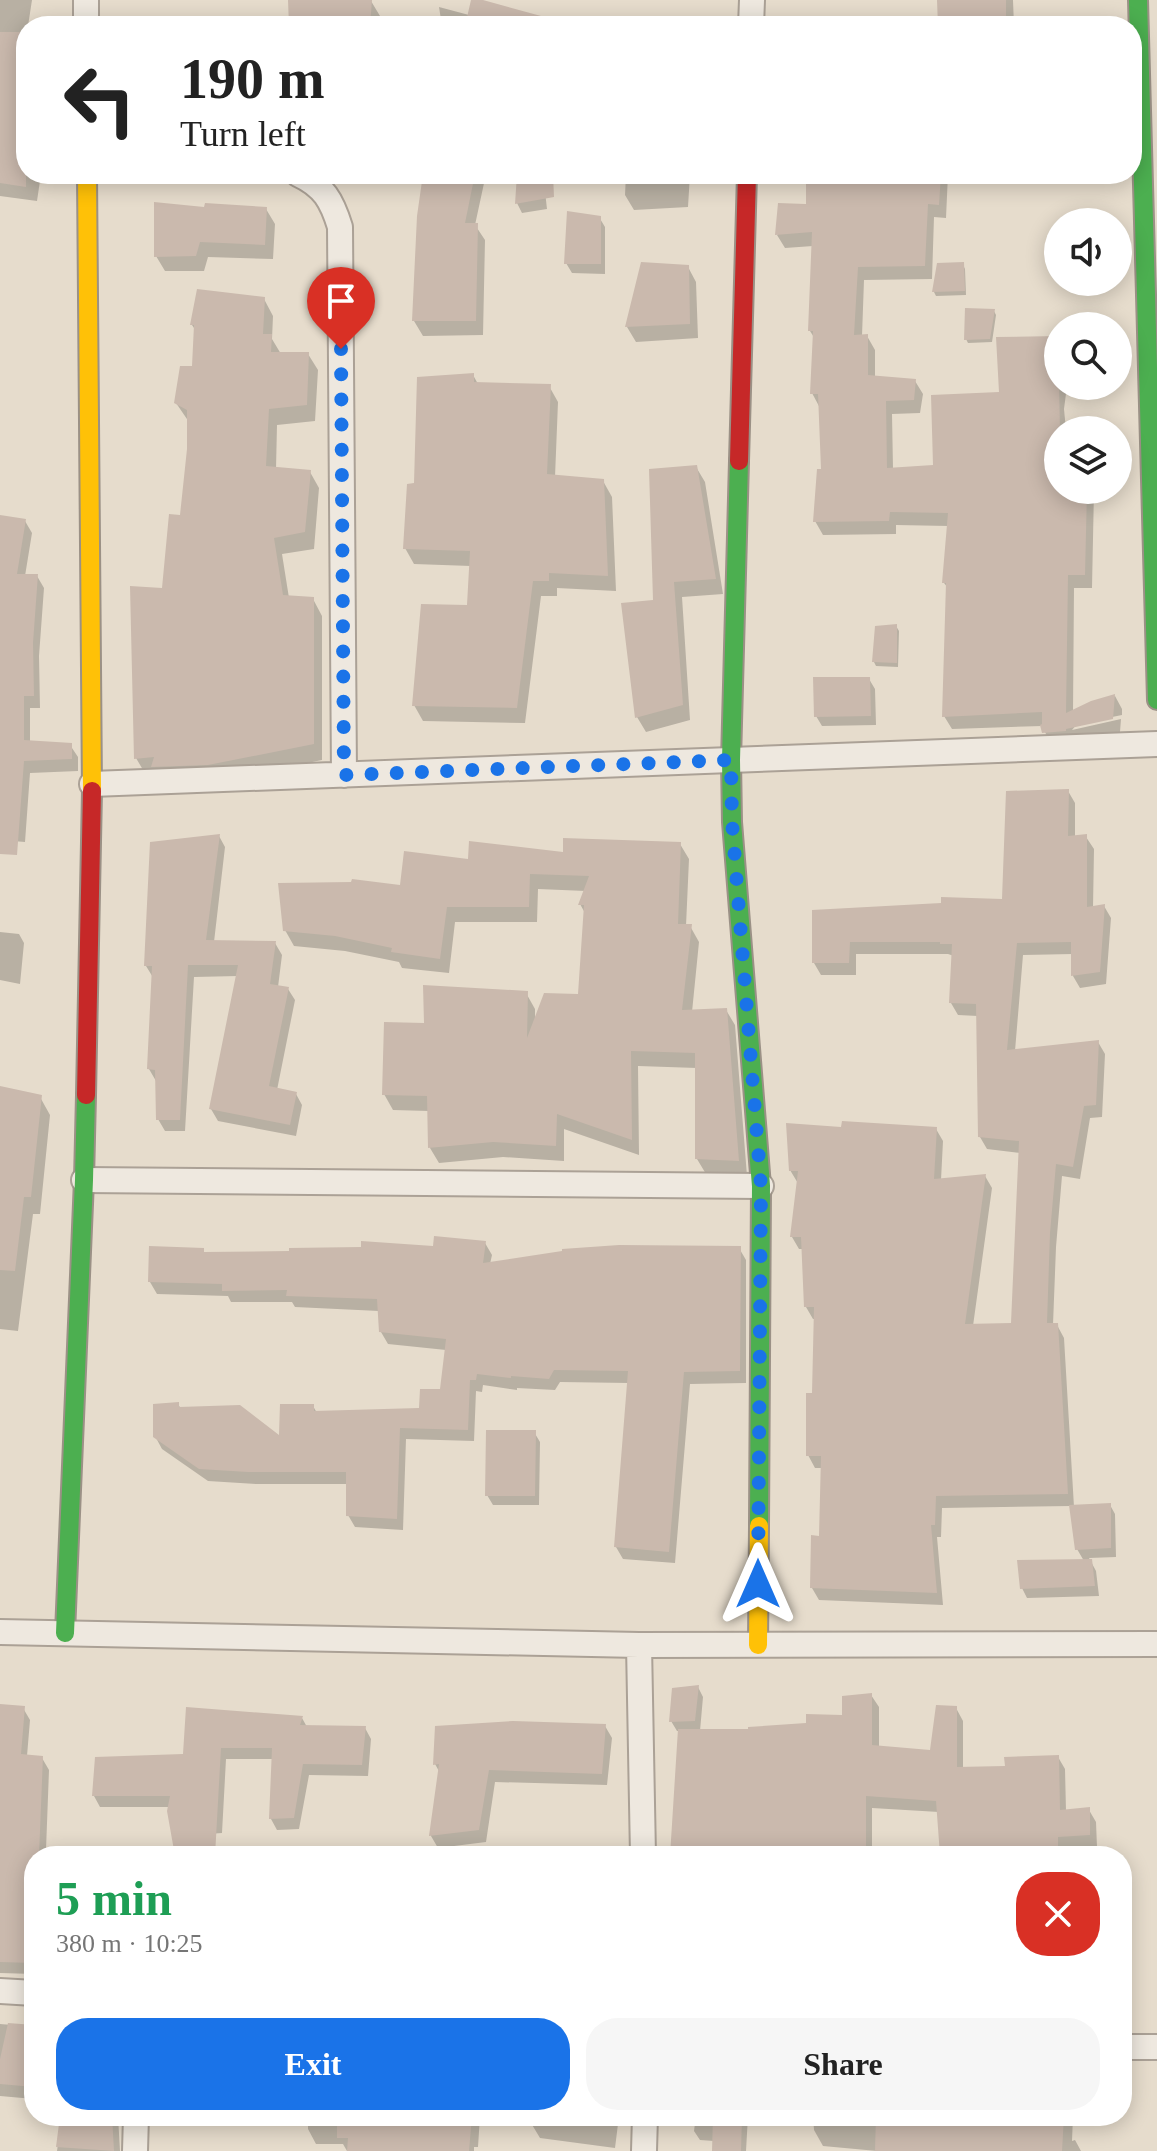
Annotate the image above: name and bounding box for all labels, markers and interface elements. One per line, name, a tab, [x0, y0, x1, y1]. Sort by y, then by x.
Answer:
icon: left	[48, 48, 152, 152]
text: 190 m	[180, 48, 325, 110]
text: Turn left	[180, 114, 306, 154]
map controls	[1044, 208, 1132, 504]
button: sound	[1044, 208, 1132, 296]
pin	[307, 267, 375, 349]
icon: arrive	[319, 279, 363, 323]
button: search	[1044, 312, 1132, 400]
button: layers	[1044, 416, 1132, 504]
position arrow	[716, 1542, 800, 1626]
text: 5 min	[56, 1872, 172, 1925]
button: close	[1016, 1872, 1100, 1956]
text: 380 m · 10:25	[56, 1929, 203, 1958]
button: Exit	[56, 2018, 570, 2110]
button: Share	[586, 2018, 1100, 2110]

